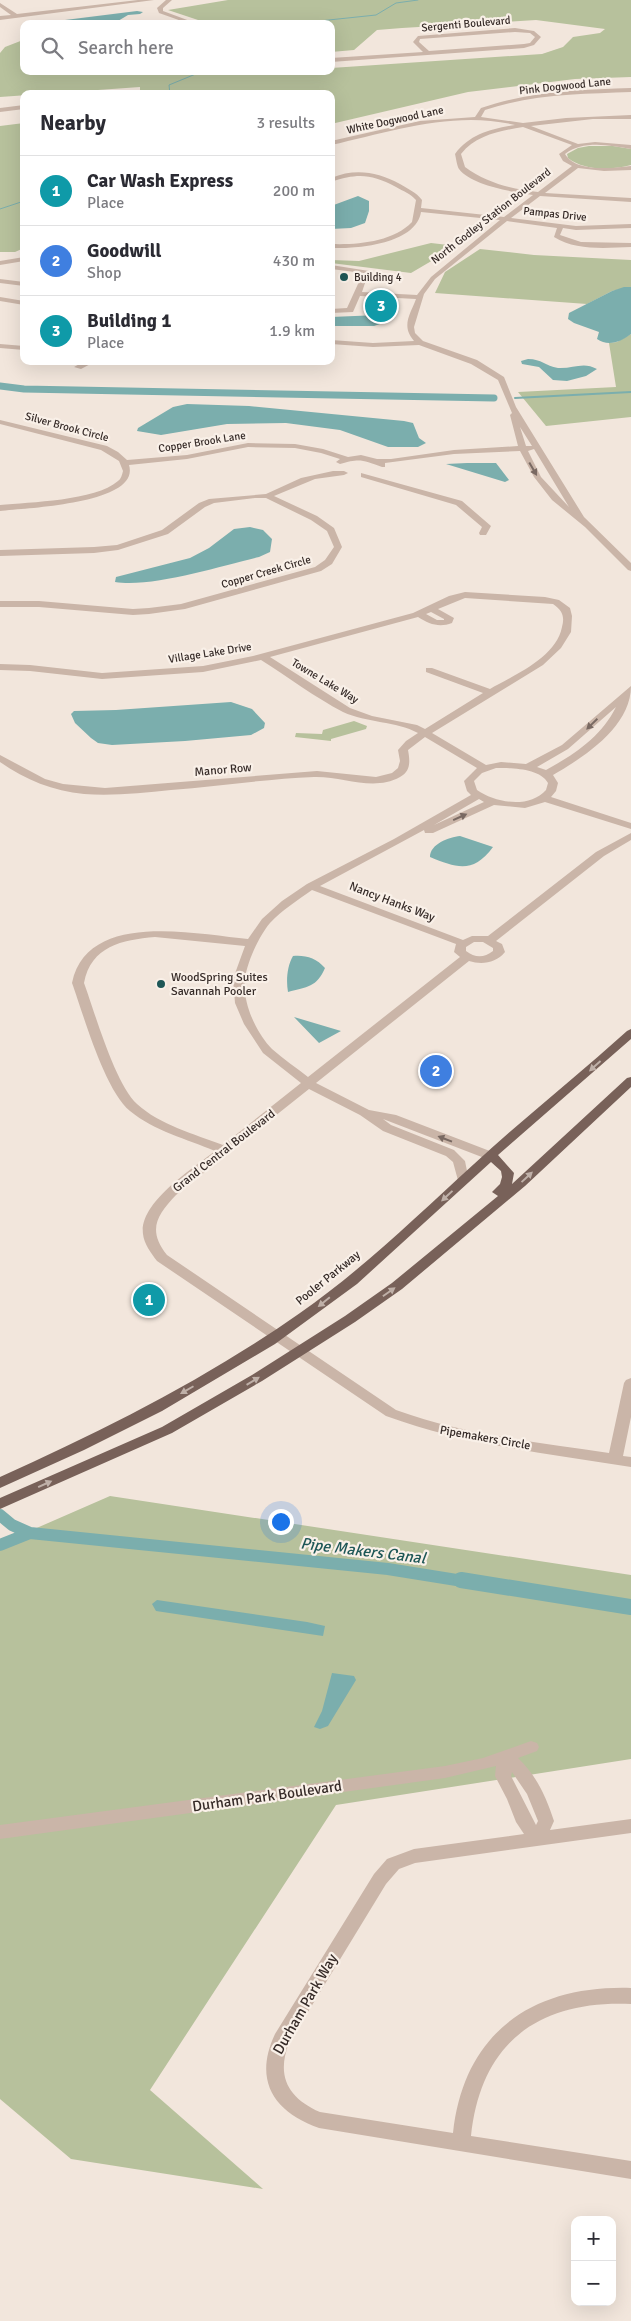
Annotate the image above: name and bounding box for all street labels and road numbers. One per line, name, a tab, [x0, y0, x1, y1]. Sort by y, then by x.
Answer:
street label: Sergenti Boulevard	[421, 14, 511, 34]
street label: Pink Dogwood Lane	[519, 75, 611, 97]
street label: White Dogwood Lane	[345, 103, 445, 137]
street label: North Godley Station Boulevard	[429, 165, 553, 267]
street label: Pampas Drive	[523, 204, 587, 224]
street label: Silver Brook Circle	[24, 410, 110, 444]
street label: Copper Brook Lane	[157, 429, 247, 455]
street label: Copper Creek Circle	[220, 553, 312, 591]
street label: Village Lake Drive	[168, 640, 252, 666]
street label: Towne Lake Way	[289, 656, 362, 707]
street label: Manor Row	[194, 760, 253, 780]
street label: Nancy Hanks Way	[347, 879, 437, 925]
street label: Grand Central Boulevard	[170, 1106, 278, 1196]
street label: Pooler Parkway	[293, 1247, 364, 1309]
street label: Pipemakers Circle	[438, 1423, 532, 1453]
street label: Durham Park Boulevard	[191, 1777, 343, 1815]
street label: Durham Park Way	[269, 1950, 341, 2058]

